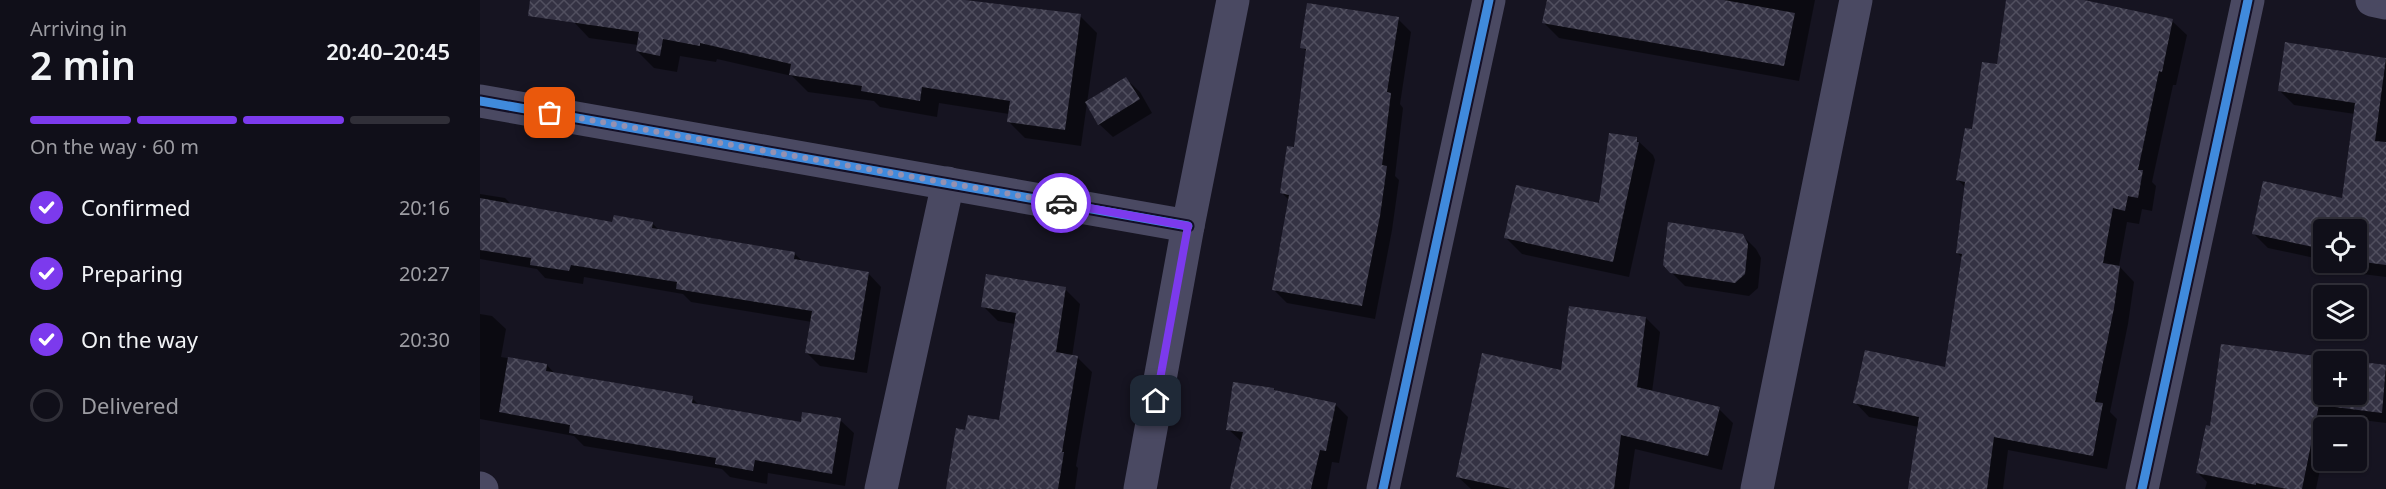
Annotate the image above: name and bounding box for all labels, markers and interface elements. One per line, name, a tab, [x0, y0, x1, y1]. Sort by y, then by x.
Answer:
text: Arriving in	[30, 15, 127, 42]
text: 20:40–20:45	[326, 36, 450, 66]
text: 2 min	[30, 38, 136, 91]
pin	[524, 87, 575, 138]
icon: bag	[533, 96, 566, 129]
text: On the way · 60 m	[30, 133, 199, 160]
courier	[1031, 173, 1091, 233]
icon: car	[1045, 187, 1078, 220]
icon: check	[30, 191, 63, 224]
text: Confirmed	[81, 192, 191, 222]
text: 20:16	[399, 194, 450, 221]
map controls	[2313, 219, 2367, 471]
button: locate	[2313, 219, 2367, 273]
icon: check	[30, 257, 63, 290]
text: Preparing	[81, 258, 183, 288]
text: 20:27	[399, 260, 450, 287]
button: layers	[2313, 285, 2367, 339]
icon: check	[30, 323, 63, 356]
text: On the way	[81, 324, 198, 354]
text: 20:30	[399, 326, 450, 353]
button: +	[2313, 351, 2367, 405]
pin	[1130, 375, 1181, 426]
icon: home	[1139, 384, 1172, 417]
text: Delivered	[81, 390, 179, 420]
button: −	[2313, 417, 2367, 471]

